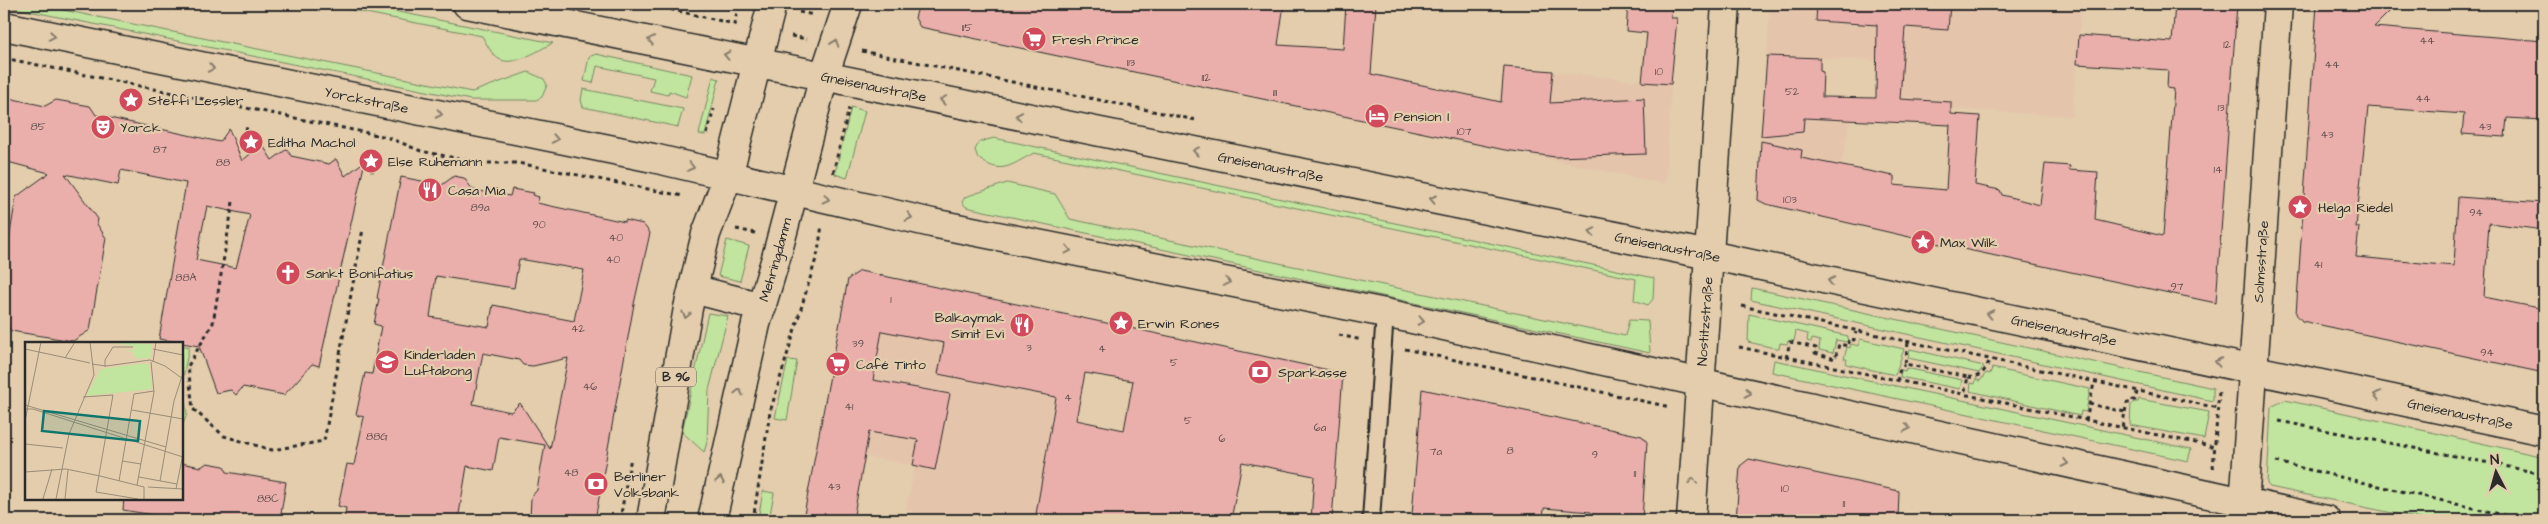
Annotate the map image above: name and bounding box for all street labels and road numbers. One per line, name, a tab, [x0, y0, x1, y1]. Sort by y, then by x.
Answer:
street label: Gneisenaustraße	[819, 67, 929, 108]
street label: Yorckstraße	[322, 82, 411, 119]
street label: Gneisenaustraße	[1216, 147, 1326, 188]
street label: Mehringdamm	[754, 216, 797, 304]
street label: Solmsstraße	[2249, 220, 2274, 303]
street label: Gneisenaustraße	[1613, 227, 1723, 268]
street label: Nostitzstraße	[1692, 276, 1718, 367]
street label: Gneisenaustraße	[2009, 310, 2119, 352]
road number: B 96	[656, 368, 696, 387]
street label: Gneisenaustraße	[2406, 393, 2515, 435]

